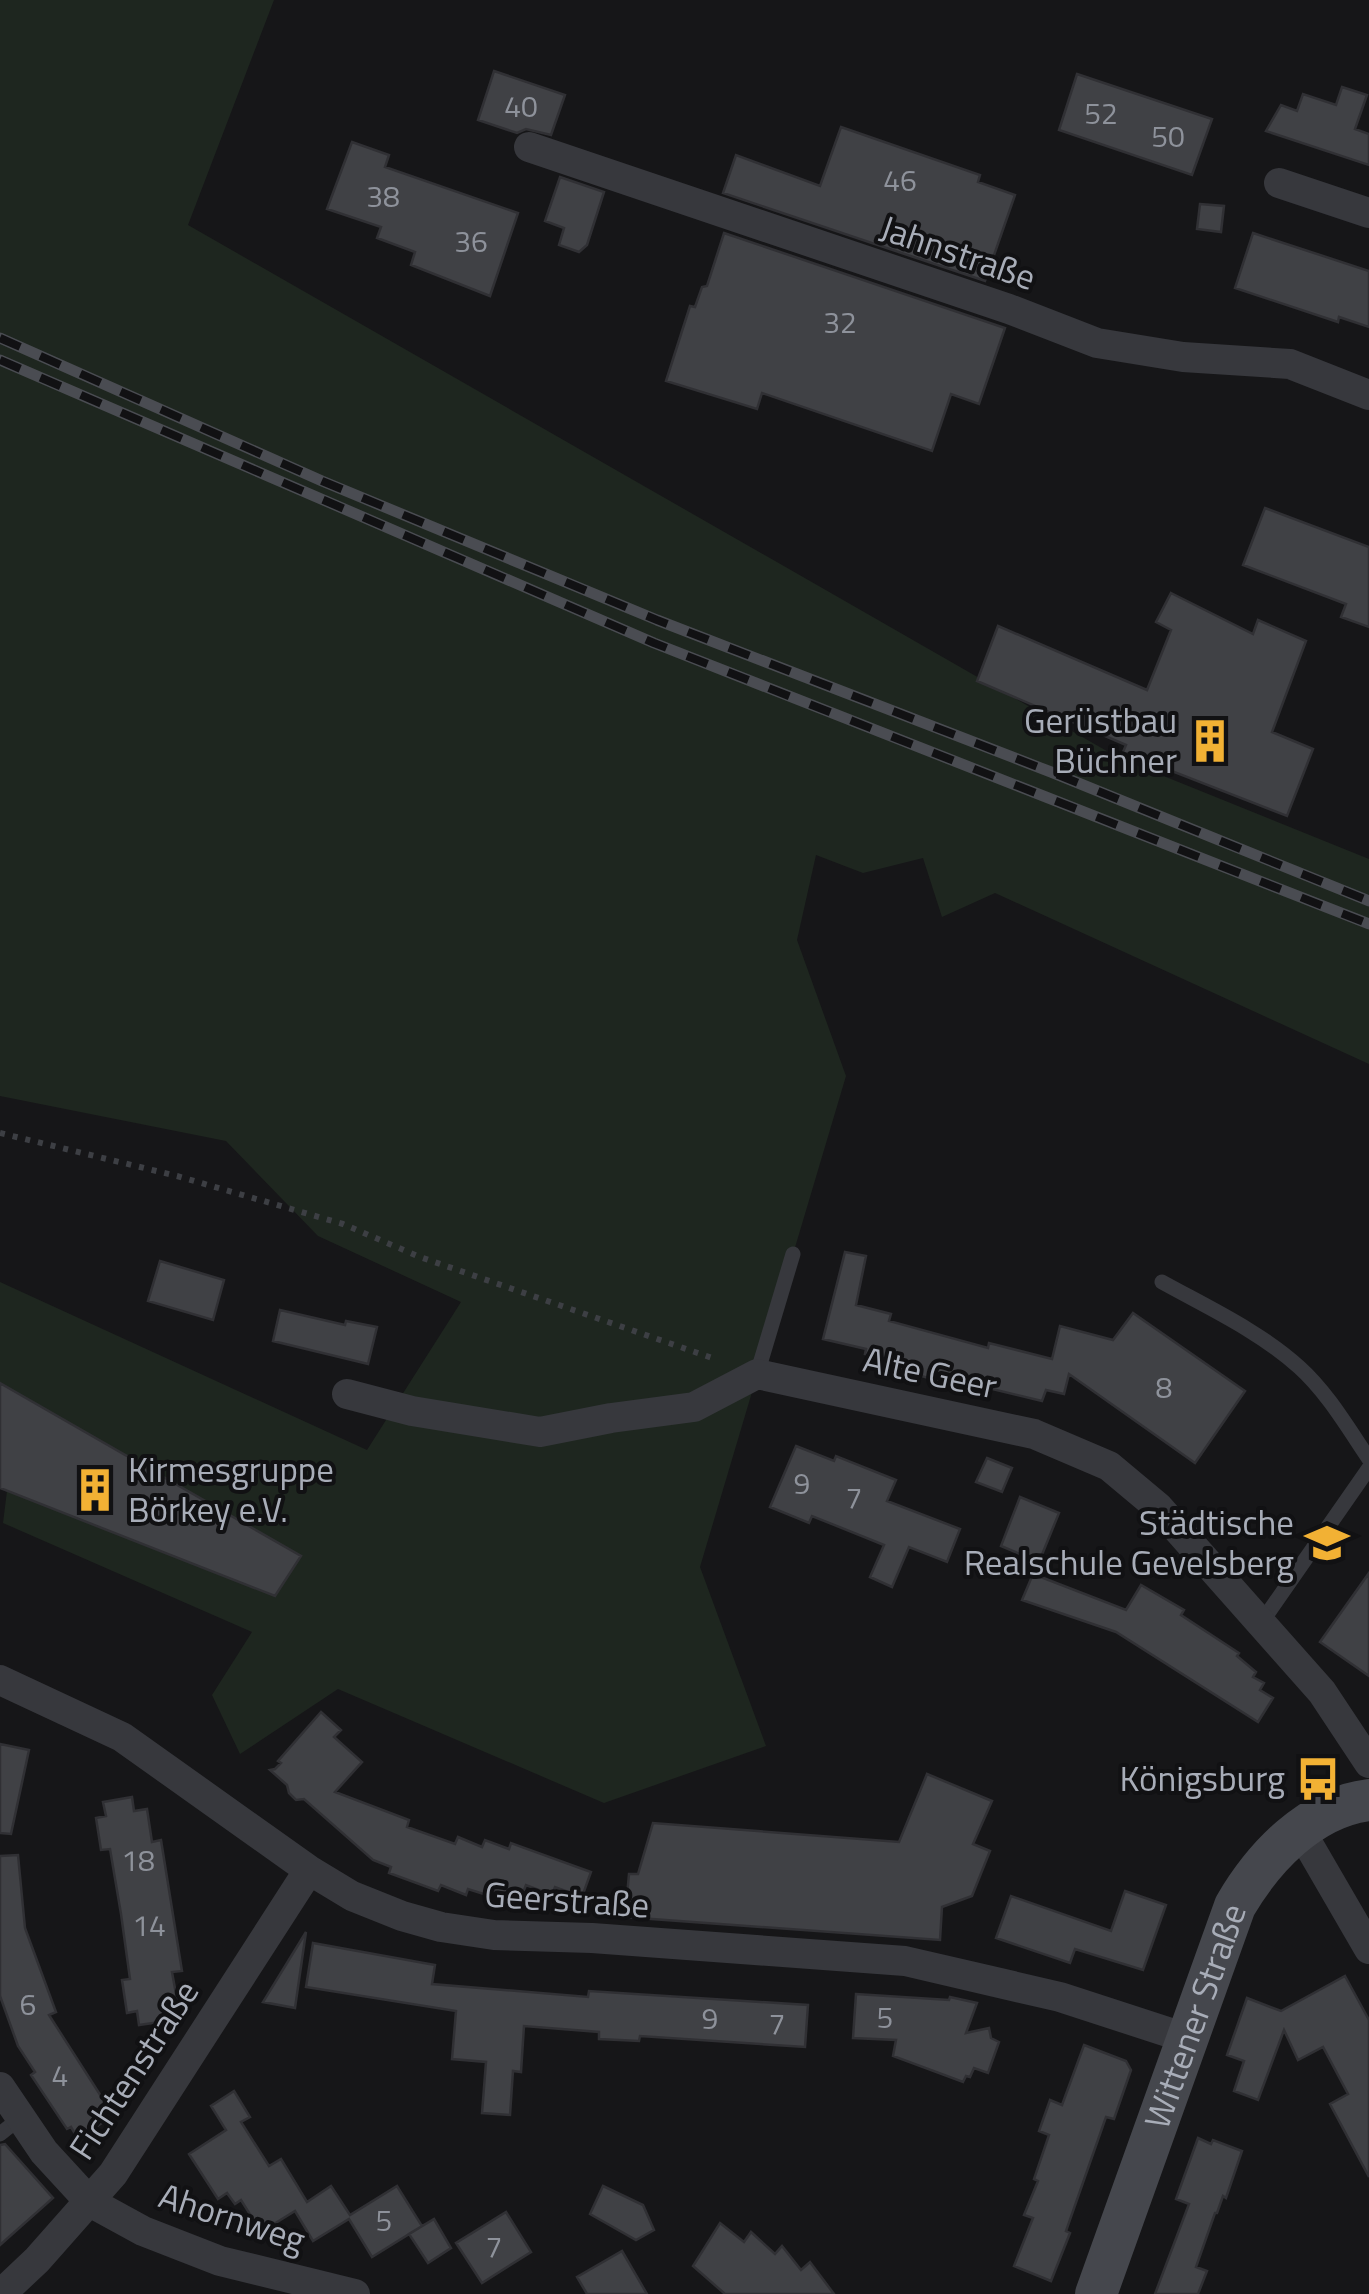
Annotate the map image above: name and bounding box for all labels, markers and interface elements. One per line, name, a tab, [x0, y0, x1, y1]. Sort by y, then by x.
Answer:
house number: 40	[504, 83, 538, 129]
house number: 52	[1084, 90, 1118, 136]
house number: 50	[1151, 113, 1185, 159]
house number: 46	[883, 157, 917, 203]
house number: 38	[366, 173, 400, 219]
street label: Jahnstraße	[873, 200, 1043, 304]
house number: 36	[454, 218, 488, 264]
house number: 32	[823, 299, 857, 345]
place label: Gerüstbau Büchner	[1024, 693, 1177, 787]
building icon: Gerüstbau Büchner	[1186, 717, 1234, 765]
street label: Alte Geer	[858, 1332, 1002, 1413]
house number: 8	[1156, 1364, 1172, 1410]
place label: Kirmesgruppe Börkey e.V.	[128, 1442, 334, 1536]
house number: 9	[794, 1460, 810, 1506]
building icon: Kirmesgruppe Börkey e.V.	[71, 1466, 119, 1514]
house number: 7	[846, 1474, 862, 1520]
place label: Städtische Realschule Gevelsberg	[964, 1495, 1294, 1589]
school or university icon: Städtische Realschule Gevelsberg	[1303, 1519, 1351, 1567]
place label: Königsburg	[1120, 1751, 1285, 1805]
bus stop icon: Königsburg	[1294, 1755, 1342, 1803]
house number: 18	[121, 1837, 155, 1883]
street label: Geerstraße	[483, 1866, 651, 1932]
street label: Wittener Straße	[1129, 1896, 1260, 2136]
house number: 14	[132, 1902, 166, 1948]
street label: Fichtenstraße	[55, 1969, 212, 2170]
house number: 6	[20, 1981, 36, 2027]
house number: 5	[877, 1994, 893, 2040]
house number: 9	[702, 1995, 718, 2041]
house number: 7	[769, 2000, 785, 2046]
house number: 4	[52, 2052, 68, 2098]
street label: Ahornweg	[152, 2168, 312, 2266]
house number: 5	[376, 2197, 392, 2243]
house number: 7	[486, 2223, 502, 2269]

